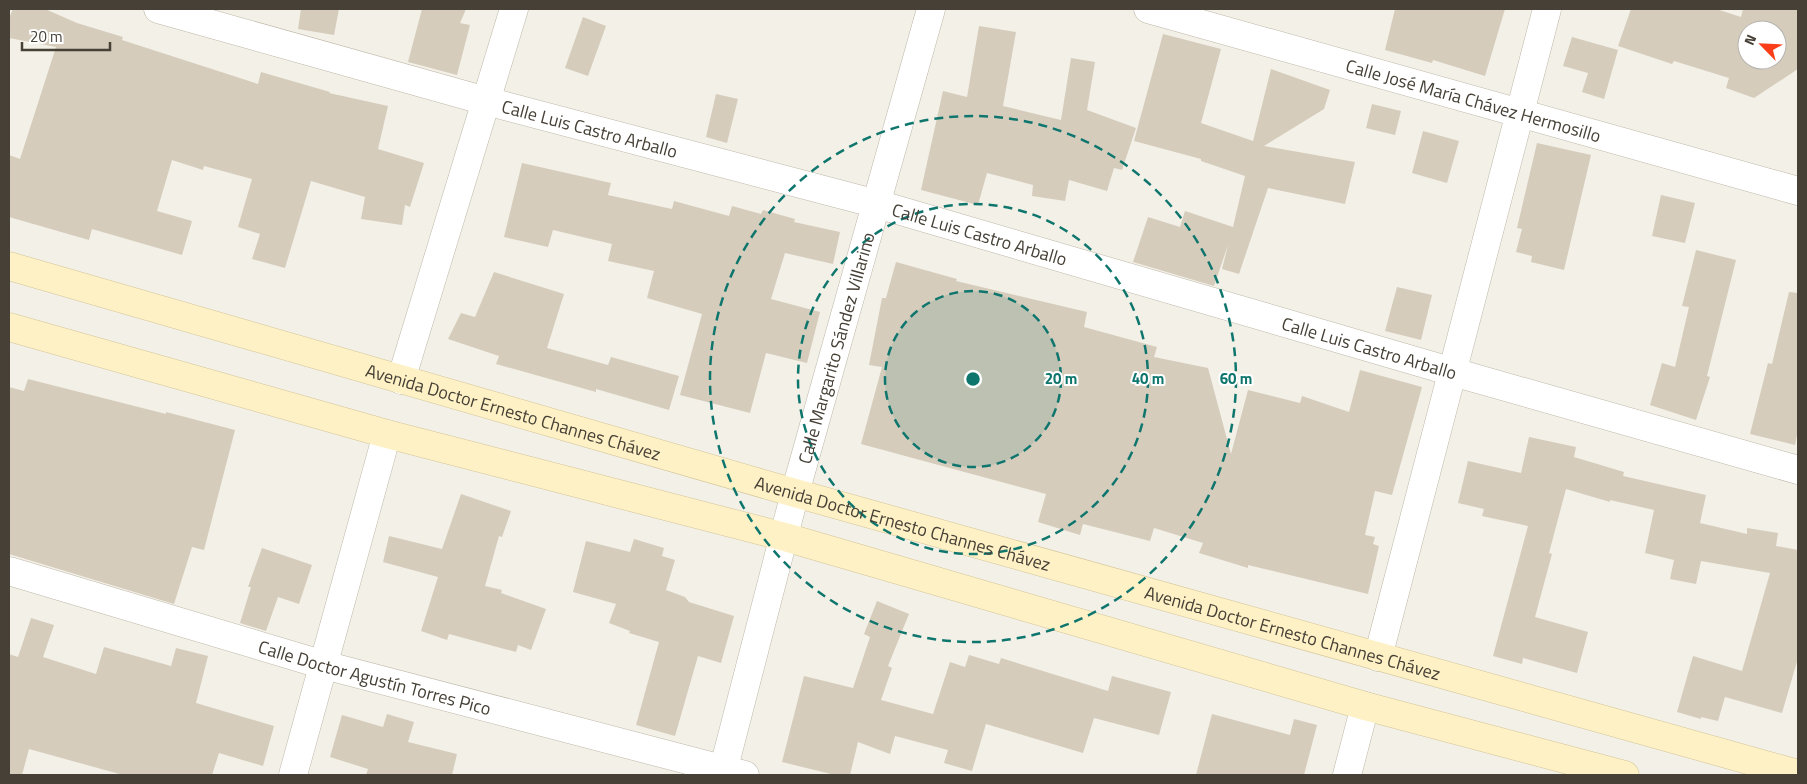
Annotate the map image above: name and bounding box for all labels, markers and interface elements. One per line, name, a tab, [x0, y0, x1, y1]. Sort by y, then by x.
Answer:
scale bar	[22, 20, 110, 52]
north arrow	[1737, 20, 1787, 70]
text: 20 m	[30, 25, 63, 48]
text: N	[1738, 31, 1761, 48]
street label: Calle José María Chávez Hermosillo	[1343, 52, 1604, 149]
street label: Calle Luis Castro Arballo	[499, 92, 681, 164]
street label: Calle Luis Castro Arballo	[889, 196, 1070, 272]
street label: Calle Margarito Sández Villarino	[790, 229, 881, 467]
street label: Calle Luis Castro Arballo	[1279, 309, 1460, 386]
street label: Avenida Doctor Ernesto Channes Chávez	[363, 356, 664, 467]
text: 20 m	[1045, 367, 1077, 390]
text: 40 m	[1132, 367, 1164, 390]
text: 60 m	[1220, 367, 1252, 390]
centre of rings	[964, 370, 982, 388]
street label: Avenida Doctor Ernesto Channes Chávez	[752, 469, 1054, 577]
street label: Avenida Doctor Ernesto Channes Chávez	[1142, 578, 1444, 687]
street label: Calle Doctor Agustín Torres Pico	[255, 633, 494, 722]

